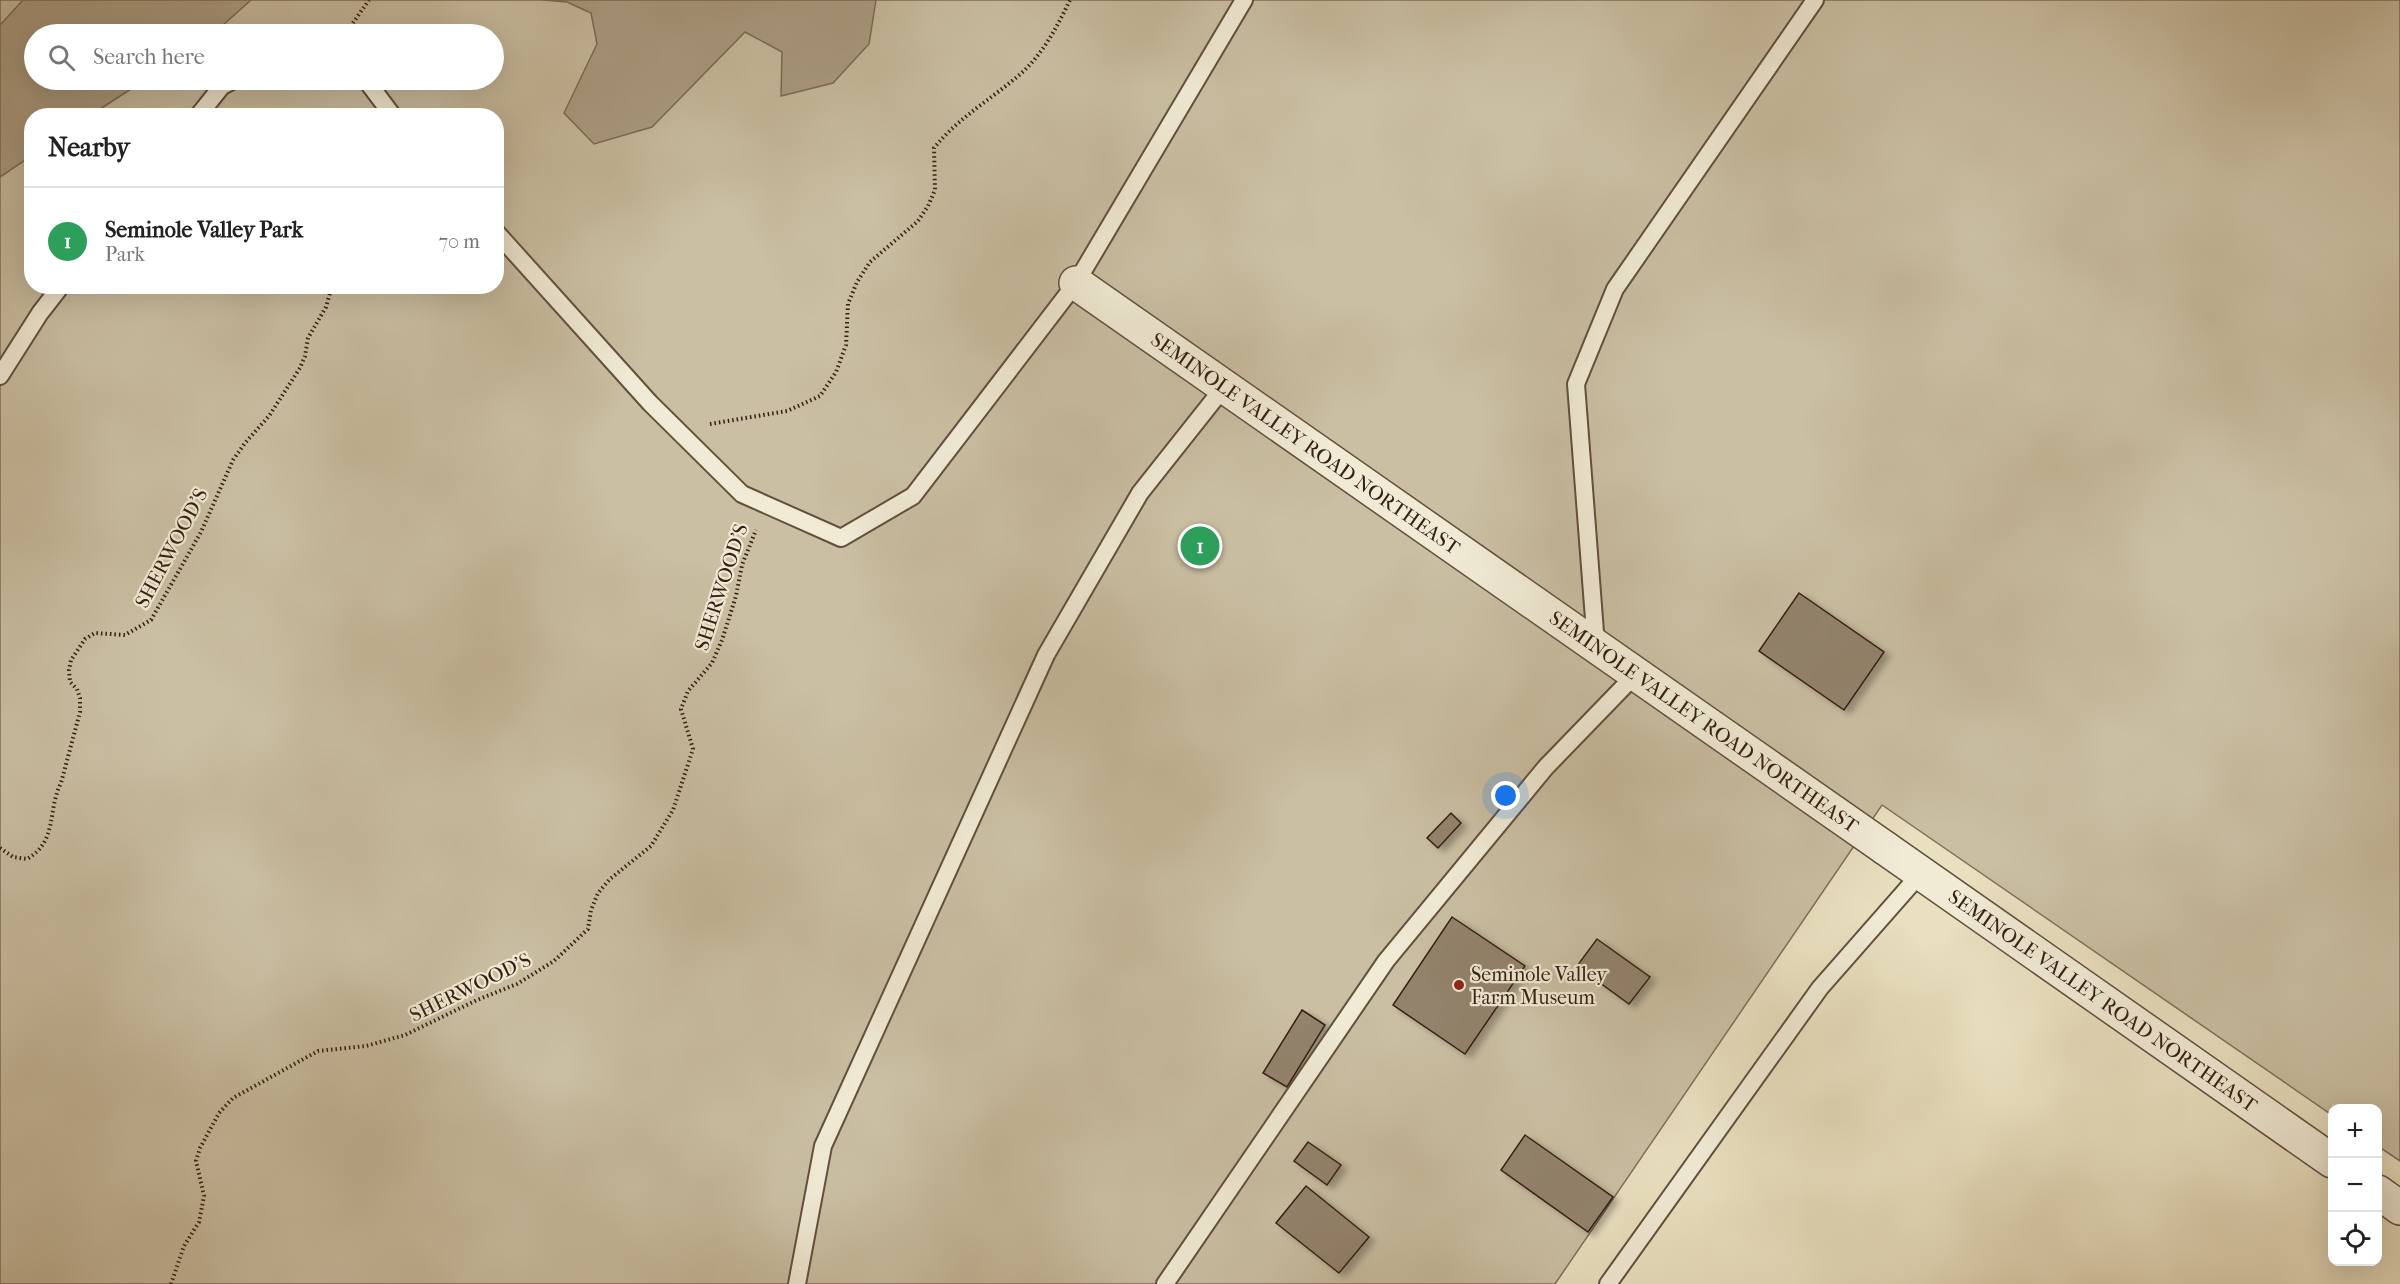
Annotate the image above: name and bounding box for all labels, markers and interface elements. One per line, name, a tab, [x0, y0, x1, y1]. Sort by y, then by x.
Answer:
search box	[24, 24, 504, 90]
icon: search	[45, 41, 78, 74]
text: Search here	[93, 44, 205, 70]
text: Nearby	[48, 132, 130, 163]
text: Seminole Valley Park	[105, 217, 303, 243]
text: 1	[64, 230, 71, 253]
text: 70 m	[438, 230, 480, 253]
text: Park	[105, 243, 145, 266]
street label: SEMINOLE VALLEY ROAD NORTHEAST	[1146, 328, 1465, 560]
street label: SHERWOOD'S	[130, 485, 213, 612]
street label: SHERWOOD'S	[690, 521, 753, 654]
pin: 1	[1180, 524, 1220, 568]
street label: SEMINOLE VALLEY ROAD NORTHEAST	[1545, 606, 1863, 838]
your location	[1491, 781, 1520, 810]
street label: SEMINOLE VALLEY ROAD NORTHEAST	[1944, 885, 2262, 1117]
street label: SHERWOOD'S	[406, 948, 535, 1027]
place label: Seminole Valley Farm Museum	[1471, 963, 1608, 1009]
marker: Seminole Valley Farm Museum	[1452, 978, 1466, 992]
map controls	[2328, 1104, 2382, 1266]
button: +	[2328, 1104, 2382, 1158]
button: −	[2328, 1158, 2382, 1212]
button: locate	[2328, 1212, 2382, 1266]

